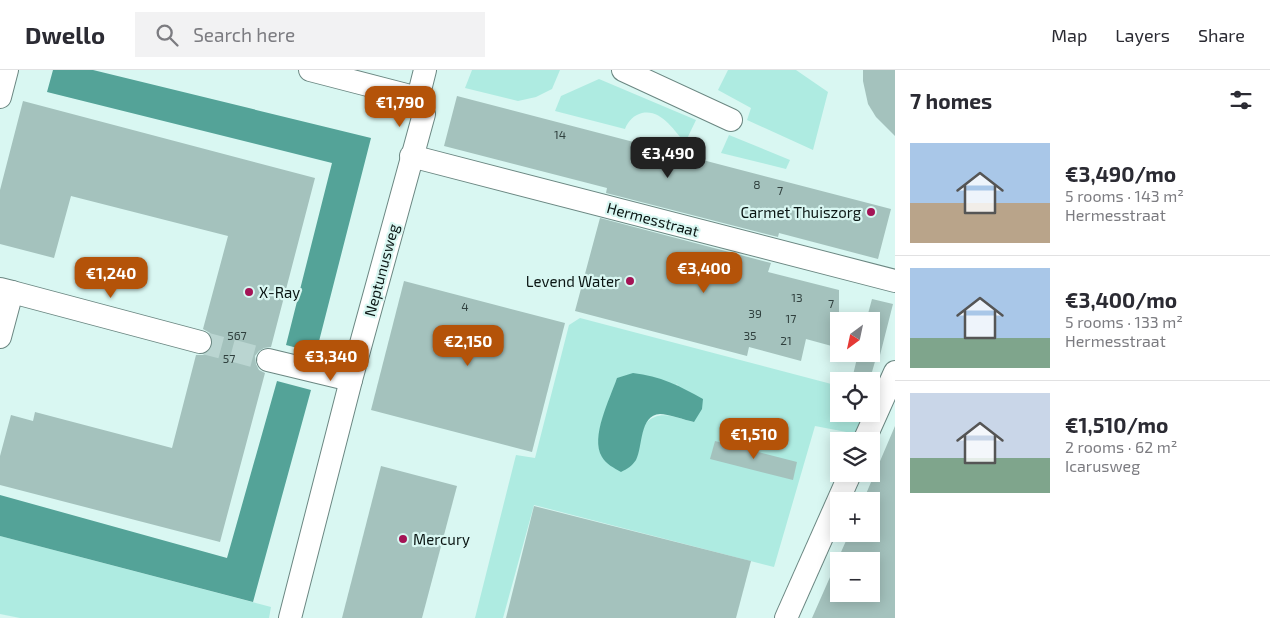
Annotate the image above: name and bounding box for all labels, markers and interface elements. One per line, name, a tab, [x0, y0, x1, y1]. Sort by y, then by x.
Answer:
search box	[135, 12, 485, 57]
text: Dwello	[25, 20, 105, 49]
icon: search	[153, 21, 181, 49]
text: Search here	[193, 23, 295, 46]
text: Map	[1051, 24, 1087, 46]
text: Layers	[1115, 24, 1170, 46]
text: Share	[1198, 24, 1245, 46]
pin: €1,790	[359, 85, 441, 128]
icon: filters	[1227, 86, 1255, 114]
text: 7 homes	[910, 88, 992, 113]
text: €1,790	[376, 92, 424, 111]
house number: 14	[554, 127, 566, 141]
pin: €3,490	[627, 136, 709, 179]
text: €3,490	[642, 143, 694, 162]
text: €3,490/mo	[1065, 161, 1176, 186]
icon: home	[950, 163, 1010, 223]
house number: 8	[753, 177, 761, 191]
house number: 7	[777, 183, 783, 197]
text: 5 rooms · 143 m²	[1065, 186, 1184, 205]
street label: Hermesstraat	[605, 198, 701, 240]
place label: Carmet Thuiszorg	[740, 203, 862, 221]
text: Hermesstraat	[1065, 205, 1166, 224]
marker: Carmet Thuiszorg	[865, 206, 877, 218]
street label: Neptunusweg	[360, 221, 402, 318]
pin: €3,400	[663, 252, 745, 294]
pin: €1,240	[70, 256, 152, 299]
text: €3,400	[677, 258, 731, 277]
text: €1,240	[86, 263, 136, 282]
place label: Levend Water	[526, 272, 620, 290]
marker: Levend Water	[624, 275, 636, 287]
place label: X-Ray	[259, 283, 300, 301]
marker: X-Ray	[243, 286, 255, 298]
text: €3,400/mo	[1065, 287, 1177, 312]
icon: home	[950, 288, 1010, 348]
house number: 13	[791, 290, 803, 304]
house number: 7	[828, 296, 834, 310]
house number: 4	[461, 299, 469, 313]
house number: 39	[748, 306, 762, 320]
house number: 17	[786, 311, 796, 325]
north arrow	[830, 312, 880, 362]
map controls	[830, 312, 880, 602]
text: 5 rooms · 133 m²	[1065, 312, 1183, 331]
pin: €2,150	[427, 324, 509, 367]
house number: 567	[227, 328, 247, 342]
house number: 35	[743, 328, 757, 342]
text: €2,150	[444, 331, 492, 350]
text: Hermesstraat	[1065, 331, 1166, 350]
house number: 21	[780, 333, 792, 347]
pin: €3,340	[290, 340, 372, 382]
text: €3,340	[305, 346, 357, 365]
house number: 57	[223, 351, 235, 365]
button: locate	[830, 372, 880, 422]
text: €1,510/mo	[1065, 412, 1168, 437]
icon: home	[950, 413, 1010, 473]
pin: €1,510	[713, 418, 795, 460]
text: €1,510	[731, 424, 777, 443]
button: layers	[830, 432, 880, 482]
text: 2 rooms · 62 m²	[1065, 437, 1177, 456]
text: Icarusweg	[1065, 456, 1140, 475]
button: +	[830, 492, 880, 542]
place label: Mercury	[413, 530, 470, 548]
marker: Mercury	[397, 533, 409, 545]
button: −	[830, 552, 880, 602]

